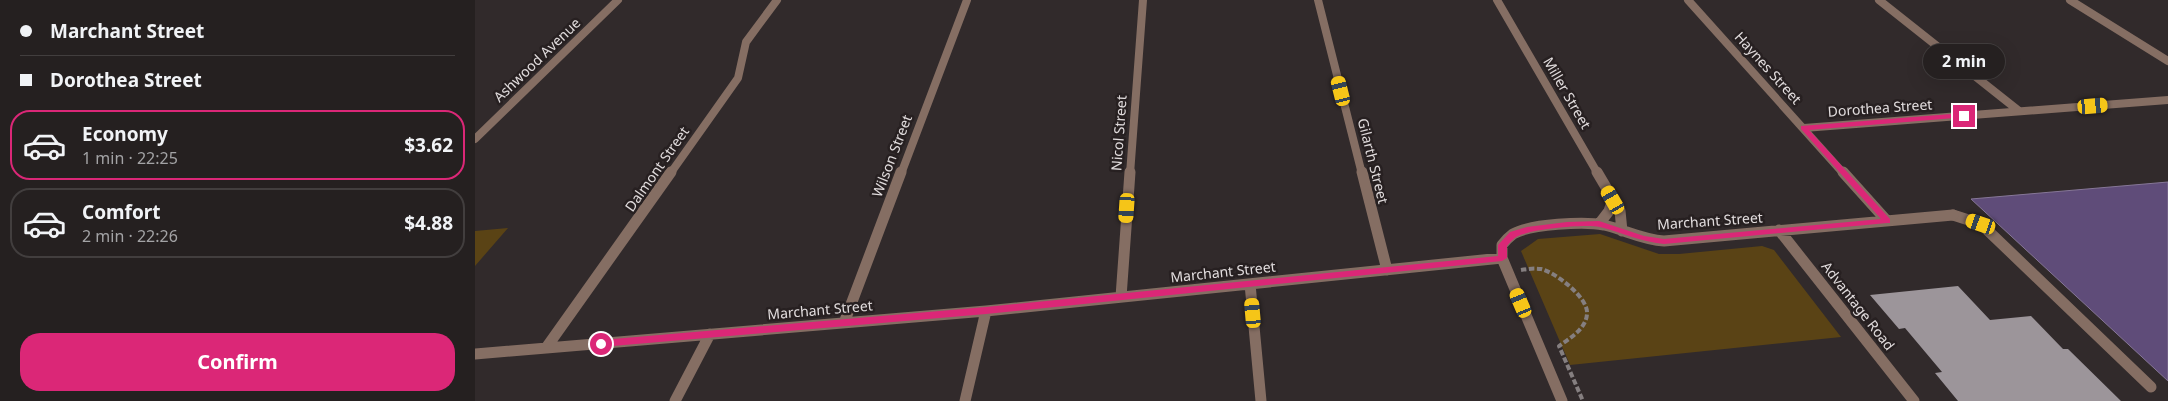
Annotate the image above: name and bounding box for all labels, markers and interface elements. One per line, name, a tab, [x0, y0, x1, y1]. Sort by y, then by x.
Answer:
street label: Ashwood Avenue	[489, 13, 584, 106]
text: Marchant Street	[50, 18, 204, 44]
street label: Haynes Street	[1731, 27, 1806, 108]
callout: 2 min	[1923, 44, 2005, 78]
text: 2 min	[1942, 50, 1986, 72]
street label: Miller Street	[1539, 53, 1596, 132]
text: Dorothea Street	[50, 67, 202, 93]
car	[1330, 75, 1351, 107]
street label: Nicol Street	[1106, 94, 1131, 171]
street label: Dorothea Street	[1827, 94, 1933, 121]
car	[2077, 97, 2108, 115]
route end	[1953, 105, 1975, 127]
street label: Wilson Street	[867, 112, 916, 200]
street label: Gilarth Street	[1354, 116, 1393, 206]
text: Economy	[82, 121, 168, 147]
street label: Dalmont Street	[620, 122, 693, 215]
icon: car	[22, 123, 67, 168]
text: $3.62	[404, 132, 453, 158]
text: 1 min · 22:25	[82, 147, 178, 169]
car	[1599, 183, 1626, 217]
car	[1118, 193, 1135, 223]
text: Comfort	[82, 199, 161, 225]
icon: car	[22, 201, 67, 246]
street label: Marchant Street	[1657, 207, 1763, 234]
text: $4.88	[404, 210, 453, 236]
car	[1964, 212, 1997, 236]
text: 2 min · 22:26	[82, 225, 178, 247]
street label: Marchant Street	[1169, 257, 1277, 286]
street label: Advantage Road	[1818, 257, 1899, 354]
car	[1508, 286, 1533, 320]
street label: Marchant Street	[766, 295, 873, 324]
car	[1244, 297, 1261, 329]
button: Confirm	[20, 333, 455, 391]
route start	[590, 333, 612, 355]

